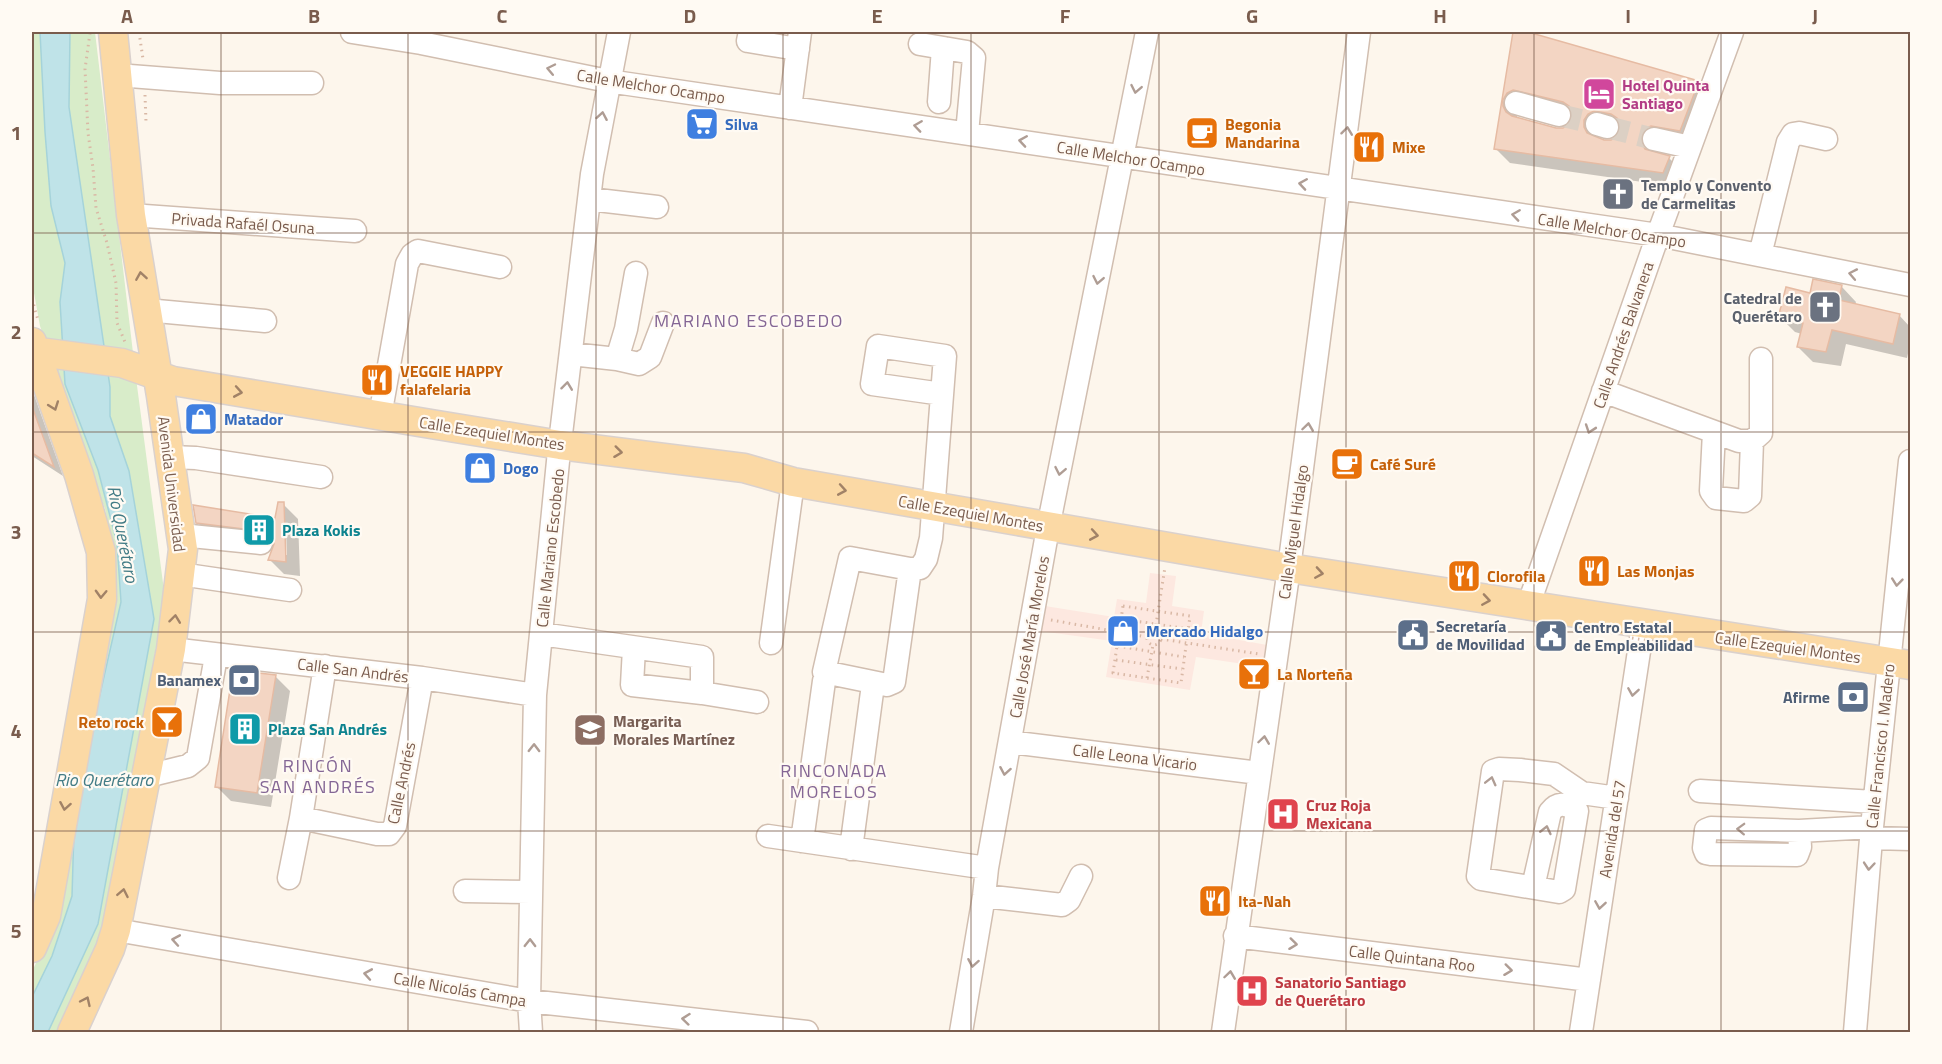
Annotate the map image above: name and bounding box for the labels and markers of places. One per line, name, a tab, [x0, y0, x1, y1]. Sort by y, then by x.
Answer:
place label: Hotel Quinta Santiago	[1622, 73, 1709, 115]
hotel icon: Hotel Quinta Santiago	[1581, 76, 1617, 112]
supermarket icon: Silva	[684, 106, 720, 142]
place label: Silva	[725, 112, 758, 136]
place label: Begonia Mandarina	[1225, 112, 1300, 154]
cafe icon: Begonia Mandarina	[1184, 115, 1220, 151]
restaurant icon: Mixe	[1351, 129, 1387, 165]
place label: Mixe	[1392, 135, 1425, 159]
place label: Templo y Convento de Carmelitas	[1641, 173, 1772, 215]
church icon: Templo y Convento de Carmelitas	[1600, 176, 1636, 212]
place label: Catedral de Querétaro	[1723, 286, 1802, 328]
church icon: Catedral de Querétaro	[1807, 289, 1843, 325]
place label: VEGGIE HAPPY falafelaria	[400, 359, 503, 401]
restaurant icon: VEGGIE HAPPY falafelaria	[359, 362, 395, 398]
shop icon: Matador	[183, 401, 219, 437]
place label: Matador	[224, 407, 283, 431]
cafe icon: Café Suré	[1329, 446, 1365, 482]
shop icon: Dogo	[462, 450, 498, 486]
place label: Café Suré	[1370, 452, 1436, 476]
place label: Dogo	[503, 456, 539, 480]
building icon: Plaza Kokis	[241, 512, 277, 548]
place label: Plaza Kokis	[282, 518, 361, 542]
restaurant icon: Las Monjas	[1576, 553, 1612, 589]
restaurant icon: Clorofila	[1446, 558, 1482, 594]
place label: Las Monjas	[1617, 559, 1695, 583]
place label: Clorofila	[1487, 564, 1545, 588]
shop icon: Mercado Hidalgo	[1105, 613, 1141, 649]
place label: Secretaría de Movilidad	[1436, 614, 1525, 656]
place label: Centro Estatal de Empleabilidad	[1574, 615, 1693, 657]
public building icon: Secretaría de Movilidad	[1395, 617, 1431, 653]
public building icon: Centro Estatal de Empleabilidad	[1533, 618, 1569, 654]
place label: Mercado Hidalgo	[1146, 619, 1263, 643]
bar icon: La Norteña	[1236, 656, 1272, 692]
bank icon: Banamex	[226, 662, 262, 698]
place label: La Norteña	[1277, 662, 1353, 686]
place label: Banamex	[157, 668, 221, 692]
bank icon: Afirme	[1835, 679, 1871, 715]
place label: Afirme	[1783, 685, 1830, 709]
bar icon: Reto rock	[149, 704, 185, 740]
place label: Margarita Morales Martínez	[613, 709, 735, 751]
place label: Reto rock	[78, 710, 145, 734]
building icon: Plaza San Andrés	[227, 711, 263, 747]
school or university icon: Margarita Morales Martínez	[572, 712, 608, 748]
place label: Plaza San Andrés	[268, 717, 387, 741]
place label: Cruz Roja Mexicana	[1306, 793, 1372, 835]
hospital icon: Cruz Roja Mexicana	[1265, 796, 1301, 832]
restaurant icon: Ita-Nah	[1197, 883, 1233, 919]
place label: Ita-Nah	[1238, 889, 1291, 913]
place label: Sanatorio Santiago de Querétaro	[1275, 970, 1406, 1012]
hospital icon: Sanatorio Santiago de Querétaro	[1234, 973, 1270, 1009]

